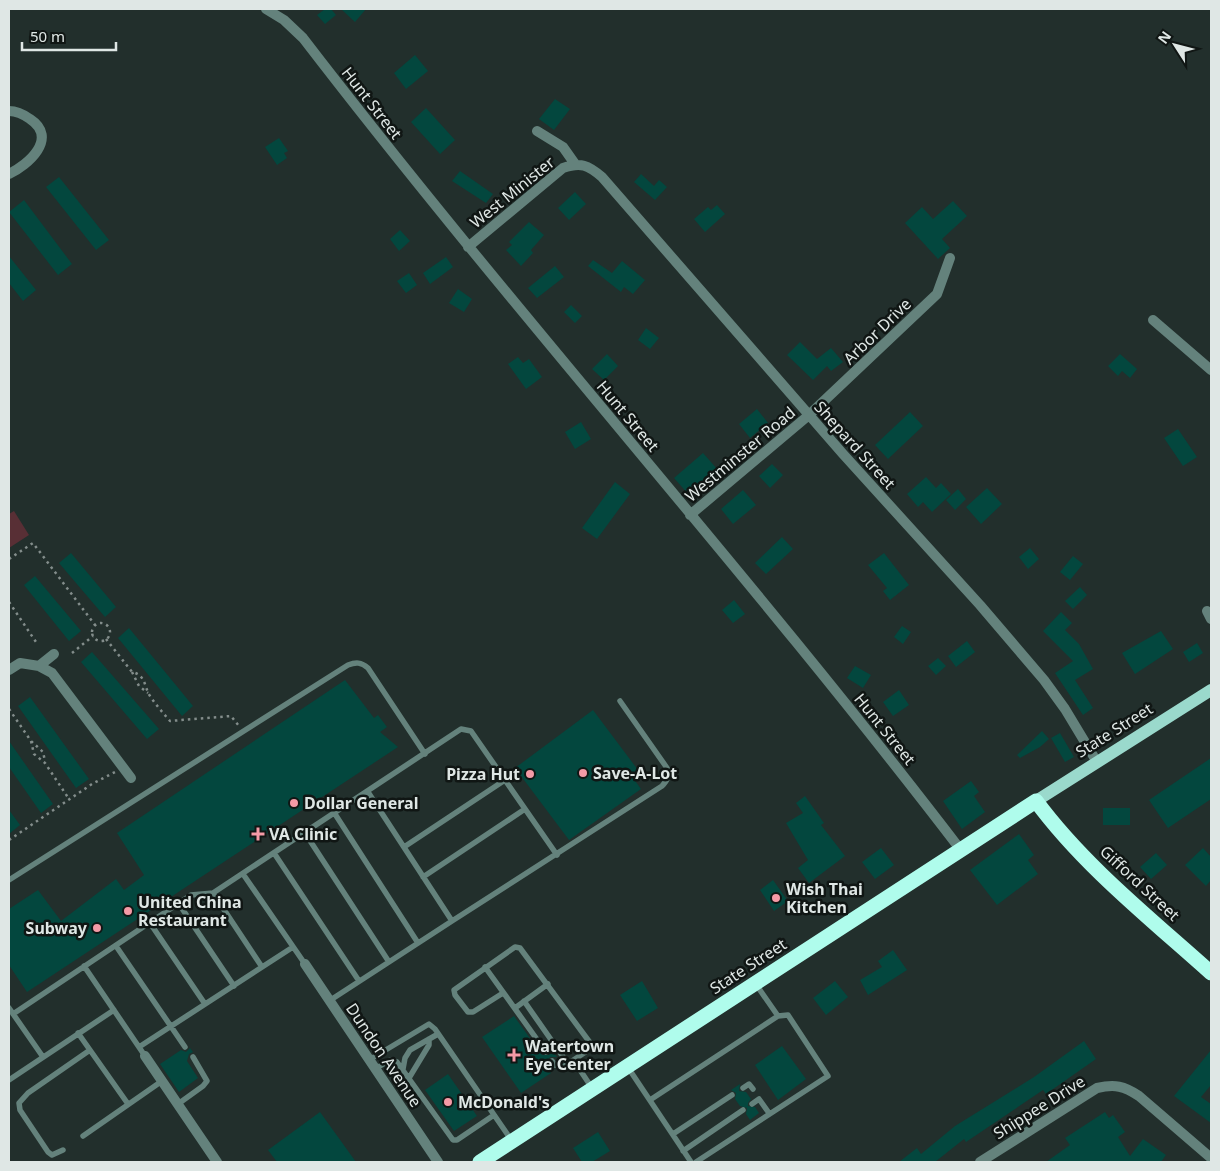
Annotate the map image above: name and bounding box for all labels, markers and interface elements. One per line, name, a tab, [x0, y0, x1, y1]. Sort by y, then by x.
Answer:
scale bar	[22, 20, 116, 52]
north arrow	[1150, 20, 1200, 70]
text: 50 m	[30, 26, 65, 46]
text: N	[1153, 27, 1175, 47]
street label: Hunt Street	[337, 62, 407, 144]
street label: West Minister	[465, 151, 559, 233]
street label: Arbor Drive	[838, 293, 916, 369]
street label: Hunt Street	[592, 376, 664, 456]
street label: Shepard Street	[810, 396, 901, 494]
street label: Westminster Road	[680, 401, 800, 507]
street label: Hunt Street	[849, 689, 921, 770]
street label: State Street	[1071, 697, 1157, 762]
place label: Save-A-Lot	[593, 762, 677, 784]
place label: Pizza Hut	[446, 763, 520, 785]
marker: Save-A-Lot	[577, 767, 589, 779]
marker: Pizza Hut	[524, 768, 536, 780]
place label: Dollar General	[304, 792, 418, 814]
marker: Dollar General	[288, 797, 300, 809]
place label: VA Clinic	[269, 823, 337, 845]
marker: VA Clinic	[251, 827, 265, 841]
street label: Gifford Street	[1095, 840, 1185, 926]
place label: Wish Thai Kitchen	[786, 878, 863, 918]
place label: United China Restaurant	[138, 891, 242, 931]
marker: Wish Thai Kitchen	[770, 892, 782, 904]
marker: United China Restaurant	[122, 905, 134, 917]
place label: Subway	[26, 917, 88, 939]
marker: Subway	[91, 922, 103, 934]
street label: State Street	[705, 933, 791, 999]
street label: Dundon Avenue	[341, 999, 427, 1111]
place label: Watertown Eye Center	[525, 1035, 614, 1075]
marker: Watertown Eye Center	[507, 1048, 521, 1062]
street label: Shippee Drive	[989, 1070, 1089, 1144]
place label: McDonald's	[458, 1091, 550, 1113]
marker: McDonald's	[442, 1096, 454, 1108]

